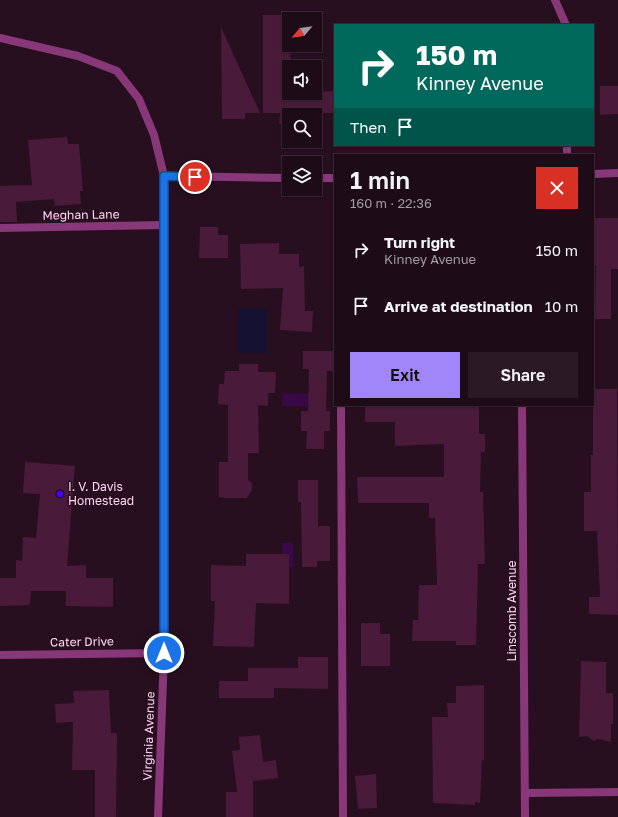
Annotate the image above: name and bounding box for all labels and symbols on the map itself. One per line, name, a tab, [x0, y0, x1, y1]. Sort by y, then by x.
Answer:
north arrow	[282, 12, 322, 52]
pin	[178, 160, 212, 194]
street label: Meghan Lane	[42, 206, 120, 223]
place label: I. V. Davis Homestead	[68, 479, 134, 508]
marker: I. V. Davis Homestead	[55, 489, 65, 499]
street label: Linscomb Avenue	[504, 561, 519, 661]
position arrow	[143, 632, 185, 674]
street label: Cater Drive	[50, 633, 114, 650]
street label: Virginia Avenue	[139, 691, 158, 781]

